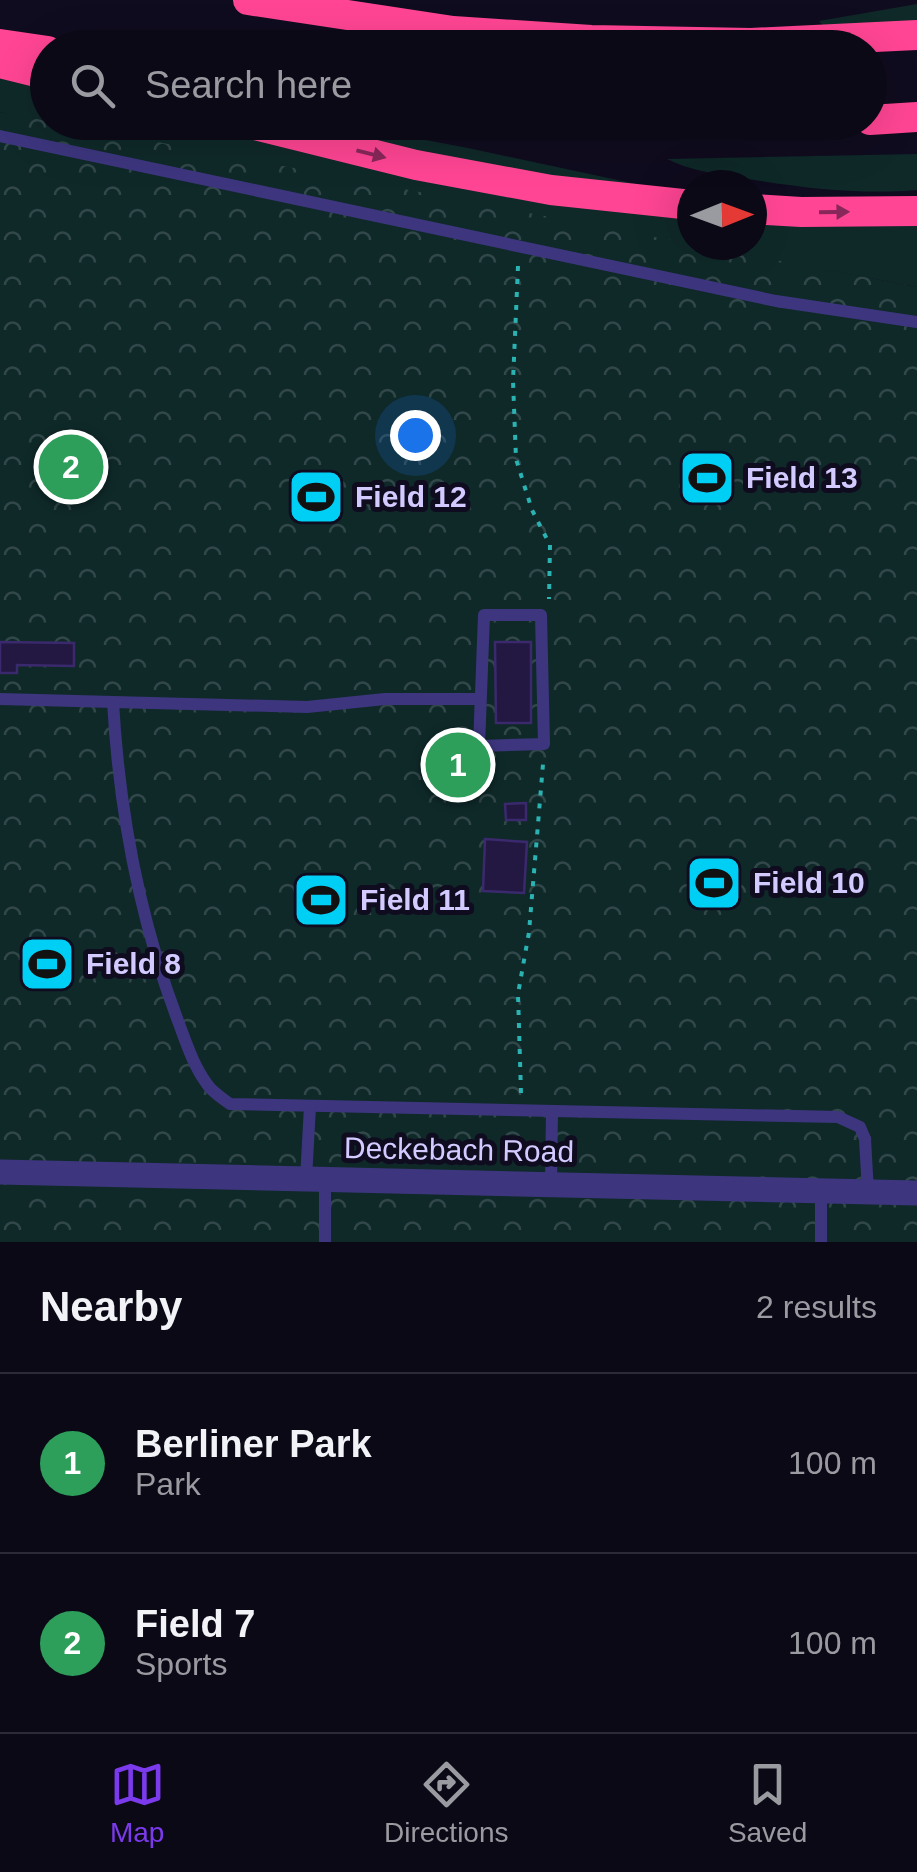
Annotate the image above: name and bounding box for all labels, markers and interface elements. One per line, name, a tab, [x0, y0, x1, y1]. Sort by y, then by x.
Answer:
search box	[30, 30, 887, 140]
icon: search	[65, 58, 120, 113]
text: Search here	[145, 64, 352, 106]
one-way arrow	[356, 147, 387, 162]
north arrow	[677, 170, 767, 260]
one-way arrow	[819, 204, 851, 220]
your location	[390, 410, 441, 461]
pin: 2	[38, 430, 104, 504]
sports icon: Field 13	[677, 448, 737, 508]
place label: Field 13	[746, 461, 858, 494]
sports icon: Field 12	[286, 467, 346, 527]
place label: Field 12	[355, 480, 467, 513]
pin: 1	[426, 728, 490, 802]
sports icon: Field 10	[684, 853, 744, 913]
place label: Field 10	[753, 866, 865, 899]
sports icon: Field 11	[291, 870, 351, 930]
place label: Field 11	[360, 883, 470, 916]
sports icon: Field 8	[17, 934, 77, 994]
place label: Field 8	[86, 947, 181, 980]
street label: Deckebach Road	[344, 1131, 574, 1168]
text: Nearby	[40, 1283, 182, 1330]
text: 2 results	[756, 1289, 877, 1325]
text: Berliner Park	[135, 1423, 372, 1465]
text: 1	[64, 1445, 81, 1481]
text: 100 m	[788, 1445, 877, 1481]
text: Park	[135, 1466, 201, 1502]
text: Field 7	[135, 1603, 255, 1645]
text: 2	[64, 1625, 81, 1661]
text: 100 m	[788, 1625, 877, 1661]
text: Sports	[135, 1646, 227, 1682]
tab: Map	[110, 1757, 165, 1849]
tab: Directions	[384, 1757, 509, 1849]
tab: Saved	[728, 1757, 807, 1849]

